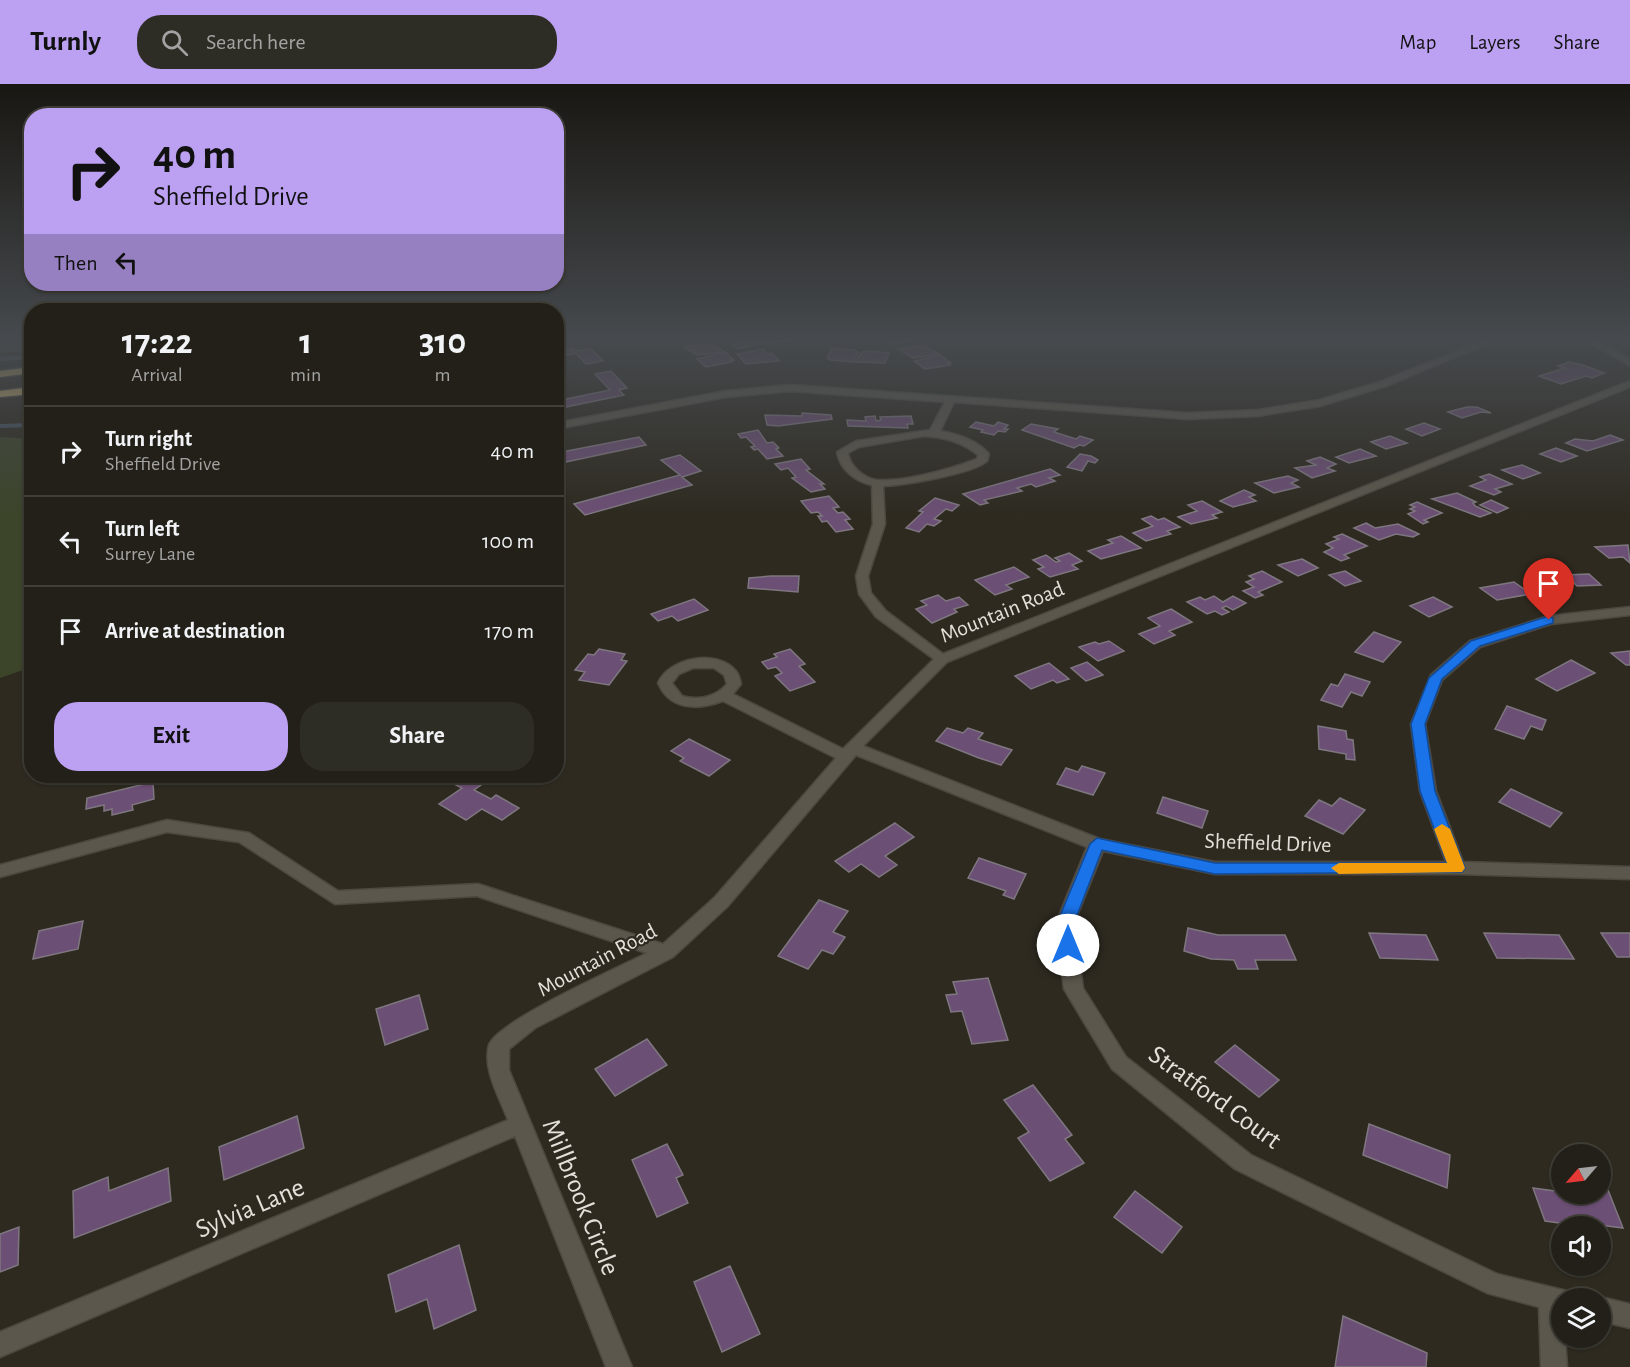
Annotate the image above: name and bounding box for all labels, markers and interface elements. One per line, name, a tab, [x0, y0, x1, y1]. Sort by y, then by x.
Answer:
search box	[137, 15, 557, 69]
icon: search	[158, 26, 191, 59]
text: Turnly	[30, 28, 101, 56]
text: Search here	[206, 31, 306, 53]
text: Map	[1400, 32, 1436, 53]
text: Layers	[1469, 32, 1520, 53]
text: Share	[1553, 32, 1600, 53]
icon: right	[54, 132, 132, 210]
text: 40 m	[153, 134, 236, 176]
text: Sheffield Drive	[153, 183, 309, 210]
icon: left	[110, 246, 143, 279]
text: Then	[54, 252, 98, 274]
text: 17:22	[122, 324, 192, 360]
text: 1	[299, 324, 312, 360]
text: 310	[419, 324, 466, 360]
text: Arrival	[131, 365, 183, 385]
text: min	[290, 365, 321, 385]
text: m	[435, 365, 451, 385]
text: Turn right	[105, 428, 192, 450]
icon: right	[54, 435, 87, 468]
text: 40 m	[491, 440, 534, 462]
text: Sheffield Drive	[105, 454, 220, 474]
text: Turn left	[105, 518, 179, 540]
icon: left	[54, 525, 87, 558]
text: 100 m	[482, 530, 534, 552]
text: Surrey Lane	[105, 544, 195, 564]
pin	[1523, 558, 1574, 620]
icon: arrive	[1532, 567, 1565, 600]
street label: Mountain Road	[937, 577, 1067, 647]
icon: arrive	[54, 615, 87, 648]
text: Arrive at destination	[105, 620, 285, 642]
text: 170 m	[484, 620, 534, 642]
button: Exit	[54, 702, 288, 771]
button: Share	[300, 702, 534, 771]
street label: Sheffield Drive	[1204, 830, 1332, 856]
position arrow	[1036, 913, 1100, 977]
street label: Mountain Road	[534, 919, 660, 1001]
street label: Stratford Court	[1144, 1040, 1286, 1154]
street label: Millbrook Circle	[537, 1115, 625, 1279]
north arrow	[1551, 1144, 1611, 1204]
map controls	[1551, 1144, 1611, 1348]
street label: Sylvia Lane	[192, 1173, 309, 1244]
button: sound	[1551, 1216, 1611, 1276]
button: layers	[1551, 1288, 1611, 1348]

